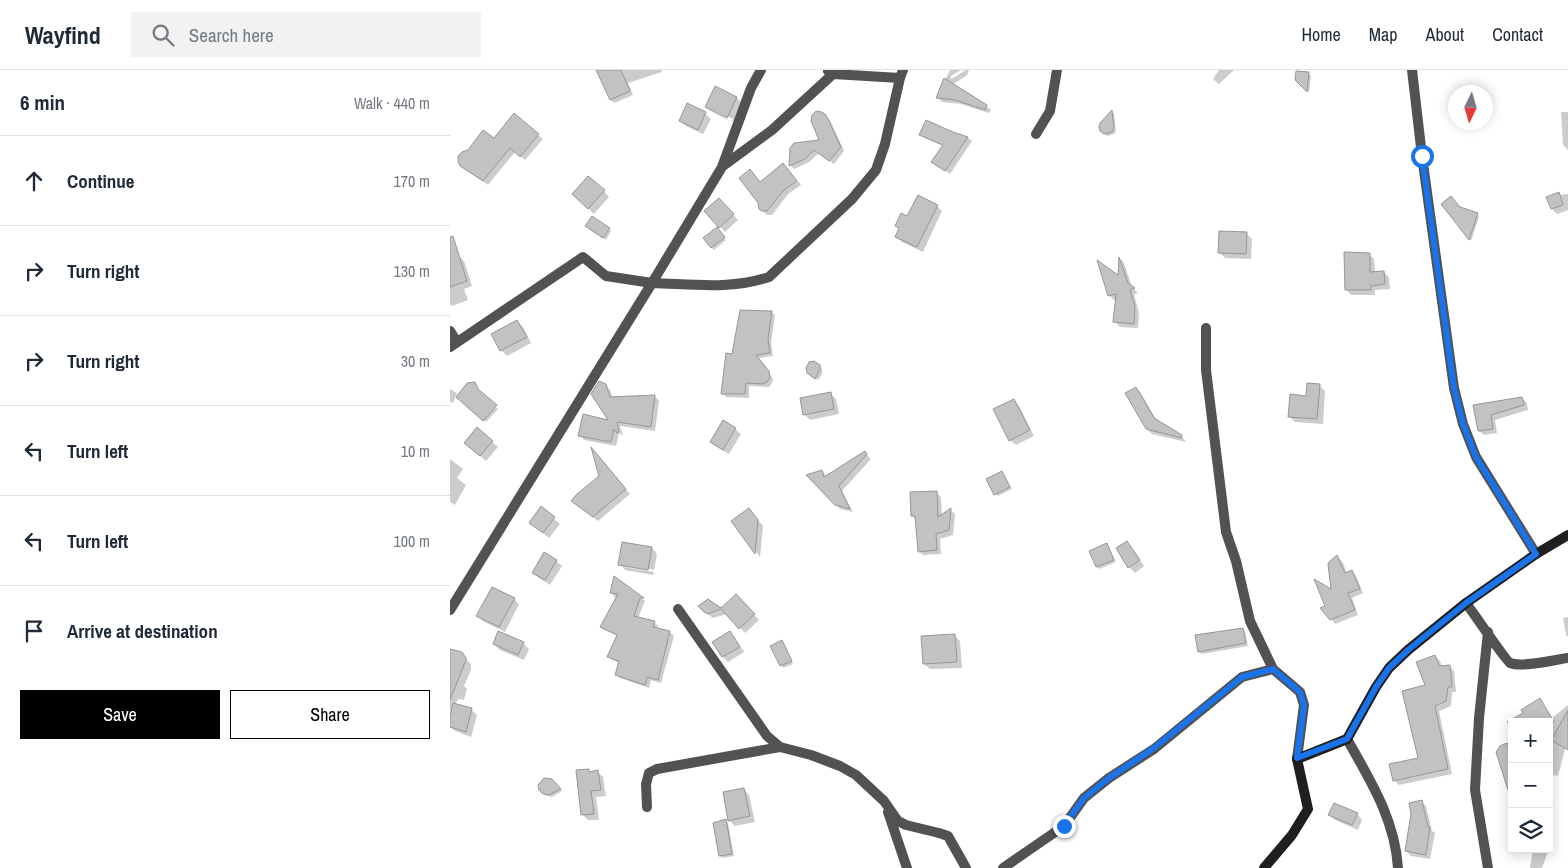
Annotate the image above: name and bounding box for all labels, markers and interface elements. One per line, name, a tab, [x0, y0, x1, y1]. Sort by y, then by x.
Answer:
search box	[131, 12, 481, 57]
text: Wayfind	[25, 19, 101, 51]
icon: search	[149, 21, 177, 49]
text: Search here	[189, 22, 274, 48]
text: Home	[1301, 22, 1341, 47]
text: Map	[1369, 22, 1398, 47]
text: About	[1426, 22, 1464, 47]
text: Contact	[1492, 22, 1543, 47]
north arrow	[1448, 85, 1493, 130]
text: 6 min	[20, 88, 65, 117]
text: Walk · 440 m	[354, 92, 430, 114]
route start	[1411, 145, 1434, 168]
icon: ahead	[20, 167, 48, 195]
text: Continue	[67, 168, 135, 194]
text: 170 m	[394, 170, 430, 192]
icon: right	[20, 257, 48, 285]
text: Turn right	[67, 258, 139, 284]
text: 130 m	[394, 260, 430, 282]
icon: right	[20, 347, 48, 375]
text: Turn right	[67, 348, 139, 374]
text: 30 m	[401, 350, 430, 372]
icon: left	[20, 437, 48, 465]
text: Turn left	[67, 438, 128, 464]
text: 10 m	[401, 440, 430, 462]
icon: left	[20, 527, 48, 555]
text: Turn left	[67, 528, 128, 554]
text: 100 m	[394, 530, 430, 552]
icon: arrive	[20, 617, 48, 645]
text: Arrive at destination	[67, 618, 218, 644]
button: Save	[20, 690, 220, 739]
button: Share	[230, 690, 430, 739]
map controls	[1508, 718, 1553, 853]
button: +	[1508, 718, 1553, 763]
button: −	[1508, 763, 1553, 808]
button: layers	[1508, 808, 1553, 853]
route end	[1053, 815, 1076, 838]

